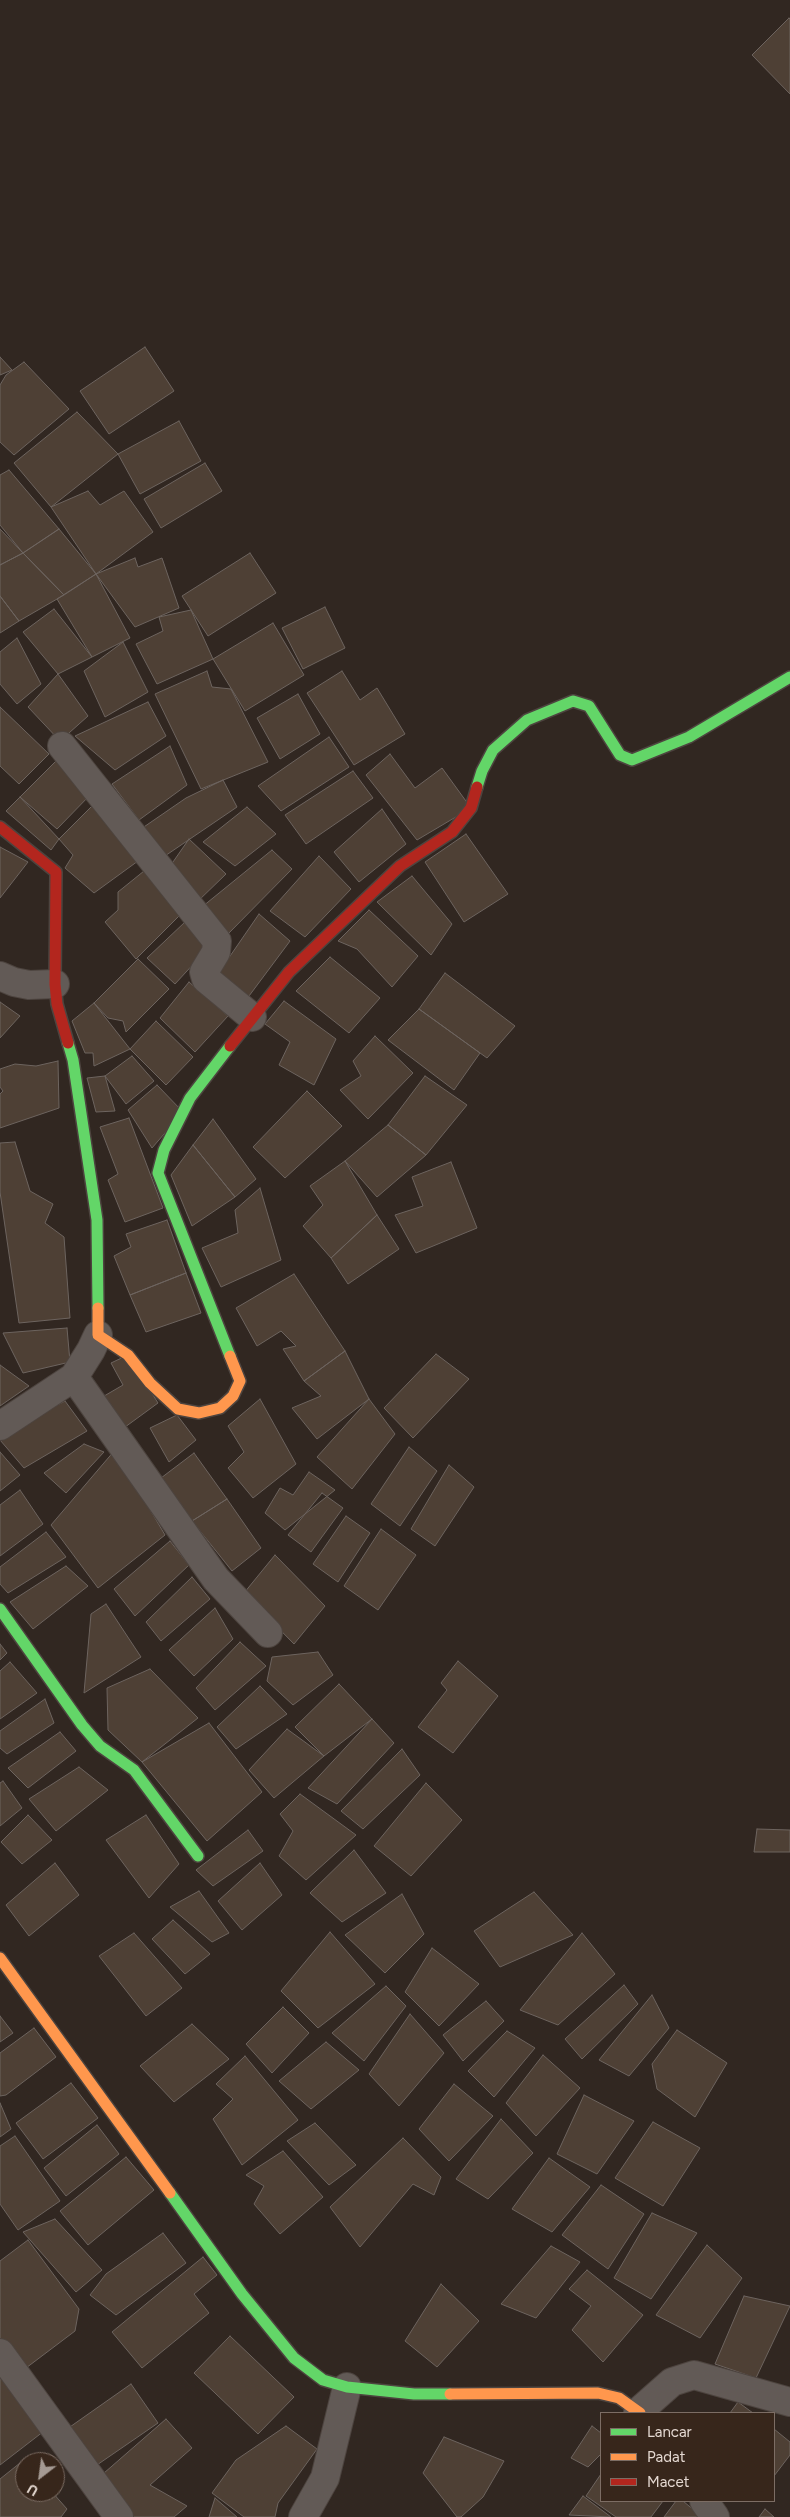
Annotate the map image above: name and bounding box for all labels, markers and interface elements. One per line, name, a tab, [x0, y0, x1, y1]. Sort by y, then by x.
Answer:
legend	[600, 2412, 775, 2502]
text: Lancar	[647, 2423, 692, 2441]
text: Padat	[647, 2448, 685, 2466]
north arrow	[15, 2452, 65, 2502]
text: Macet	[647, 2473, 689, 2491]
text: U	[24, 2480, 41, 2499]

